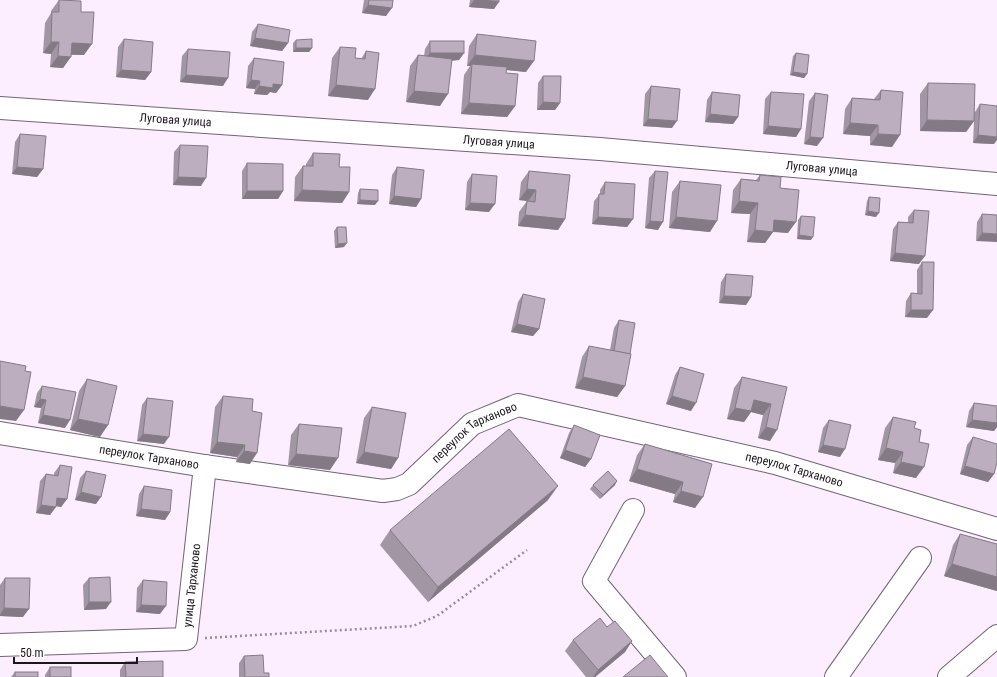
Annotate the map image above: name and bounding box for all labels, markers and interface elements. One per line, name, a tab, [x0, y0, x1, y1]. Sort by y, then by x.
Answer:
street label: Луговая улица	[139, 111, 212, 129]
street label: Луговая улица	[462, 133, 536, 152]
street label: Луговая улица	[785, 158, 859, 179]
street label: переулок Тарханово	[429, 399, 519, 466]
street label: переулок Тарханово	[98, 442, 200, 472]
street label: переулок Тарханово	[744, 450, 845, 490]
street label: улица Тарханово	[180, 543, 203, 628]
scale bar	[14, 639, 137, 665]
text: 50 m	[20, 646, 44, 660]

